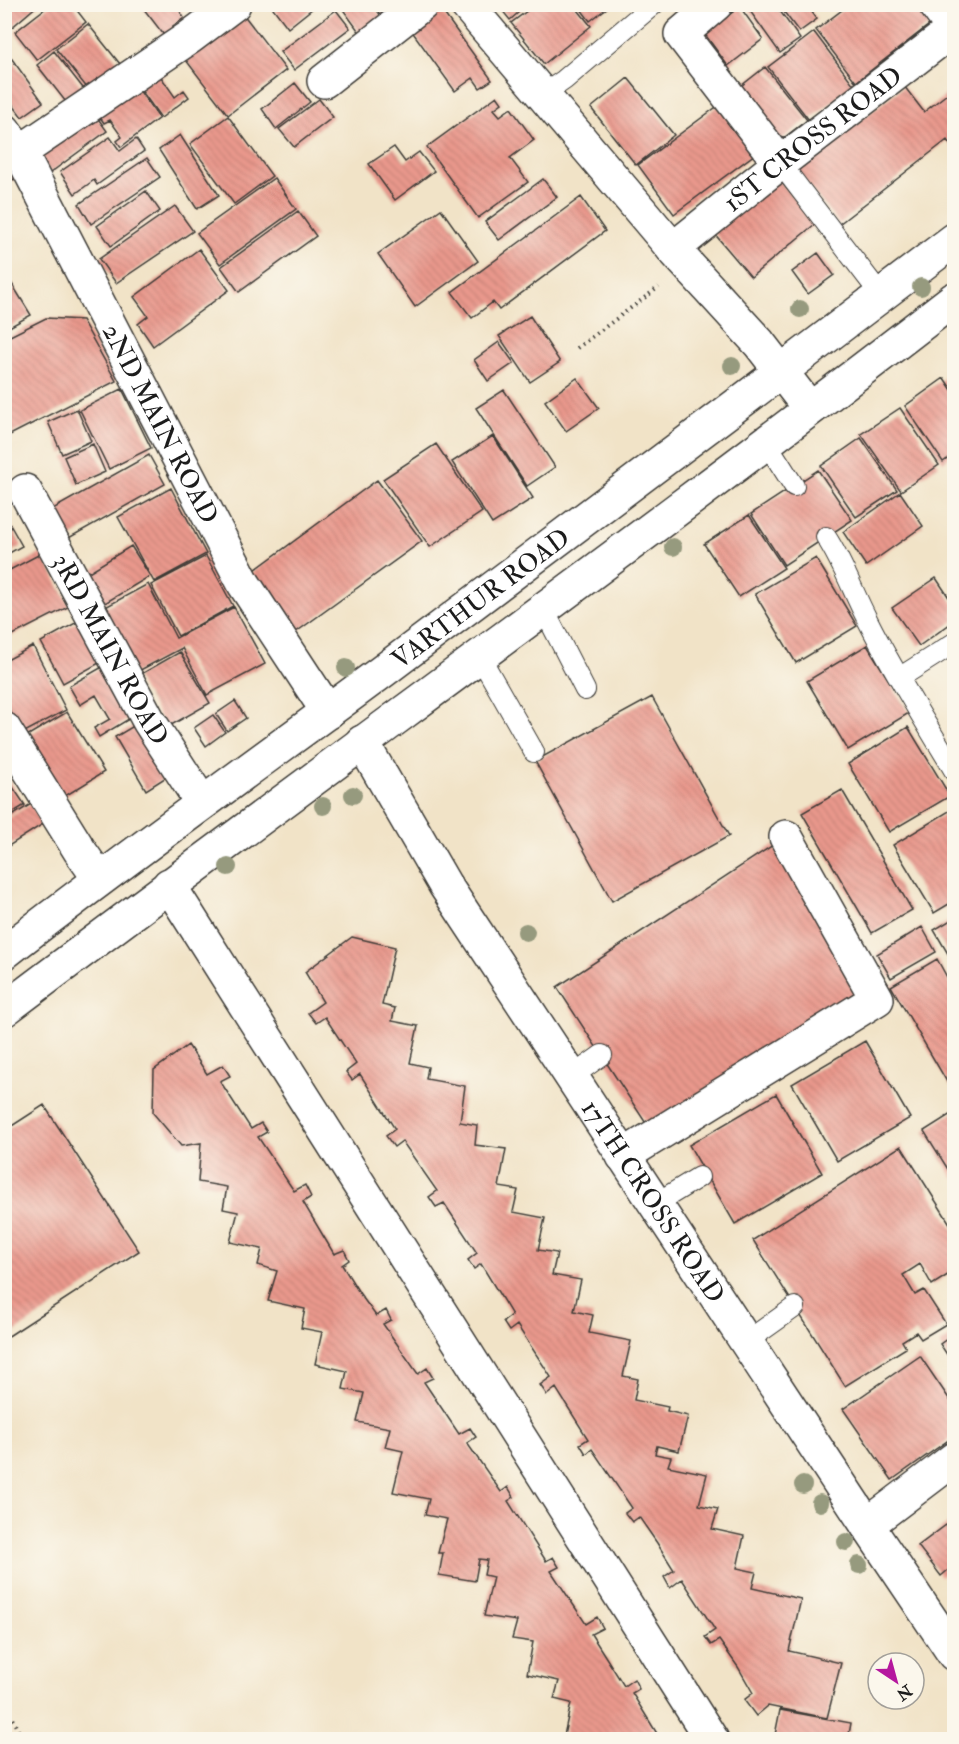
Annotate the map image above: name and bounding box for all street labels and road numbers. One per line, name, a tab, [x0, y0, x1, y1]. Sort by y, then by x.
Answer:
street label: 1ST CROSS ROAD	[717, 60, 909, 219]
street label: 2ND MAIN ROAD	[95, 319, 225, 529]
street label: VARTHUR ROAD	[385, 522, 577, 676]
street label: 3RD MAIN ROAD	[45, 549, 175, 751]
street label: 17TH CROSS ROAD	[574, 1094, 731, 1309]

